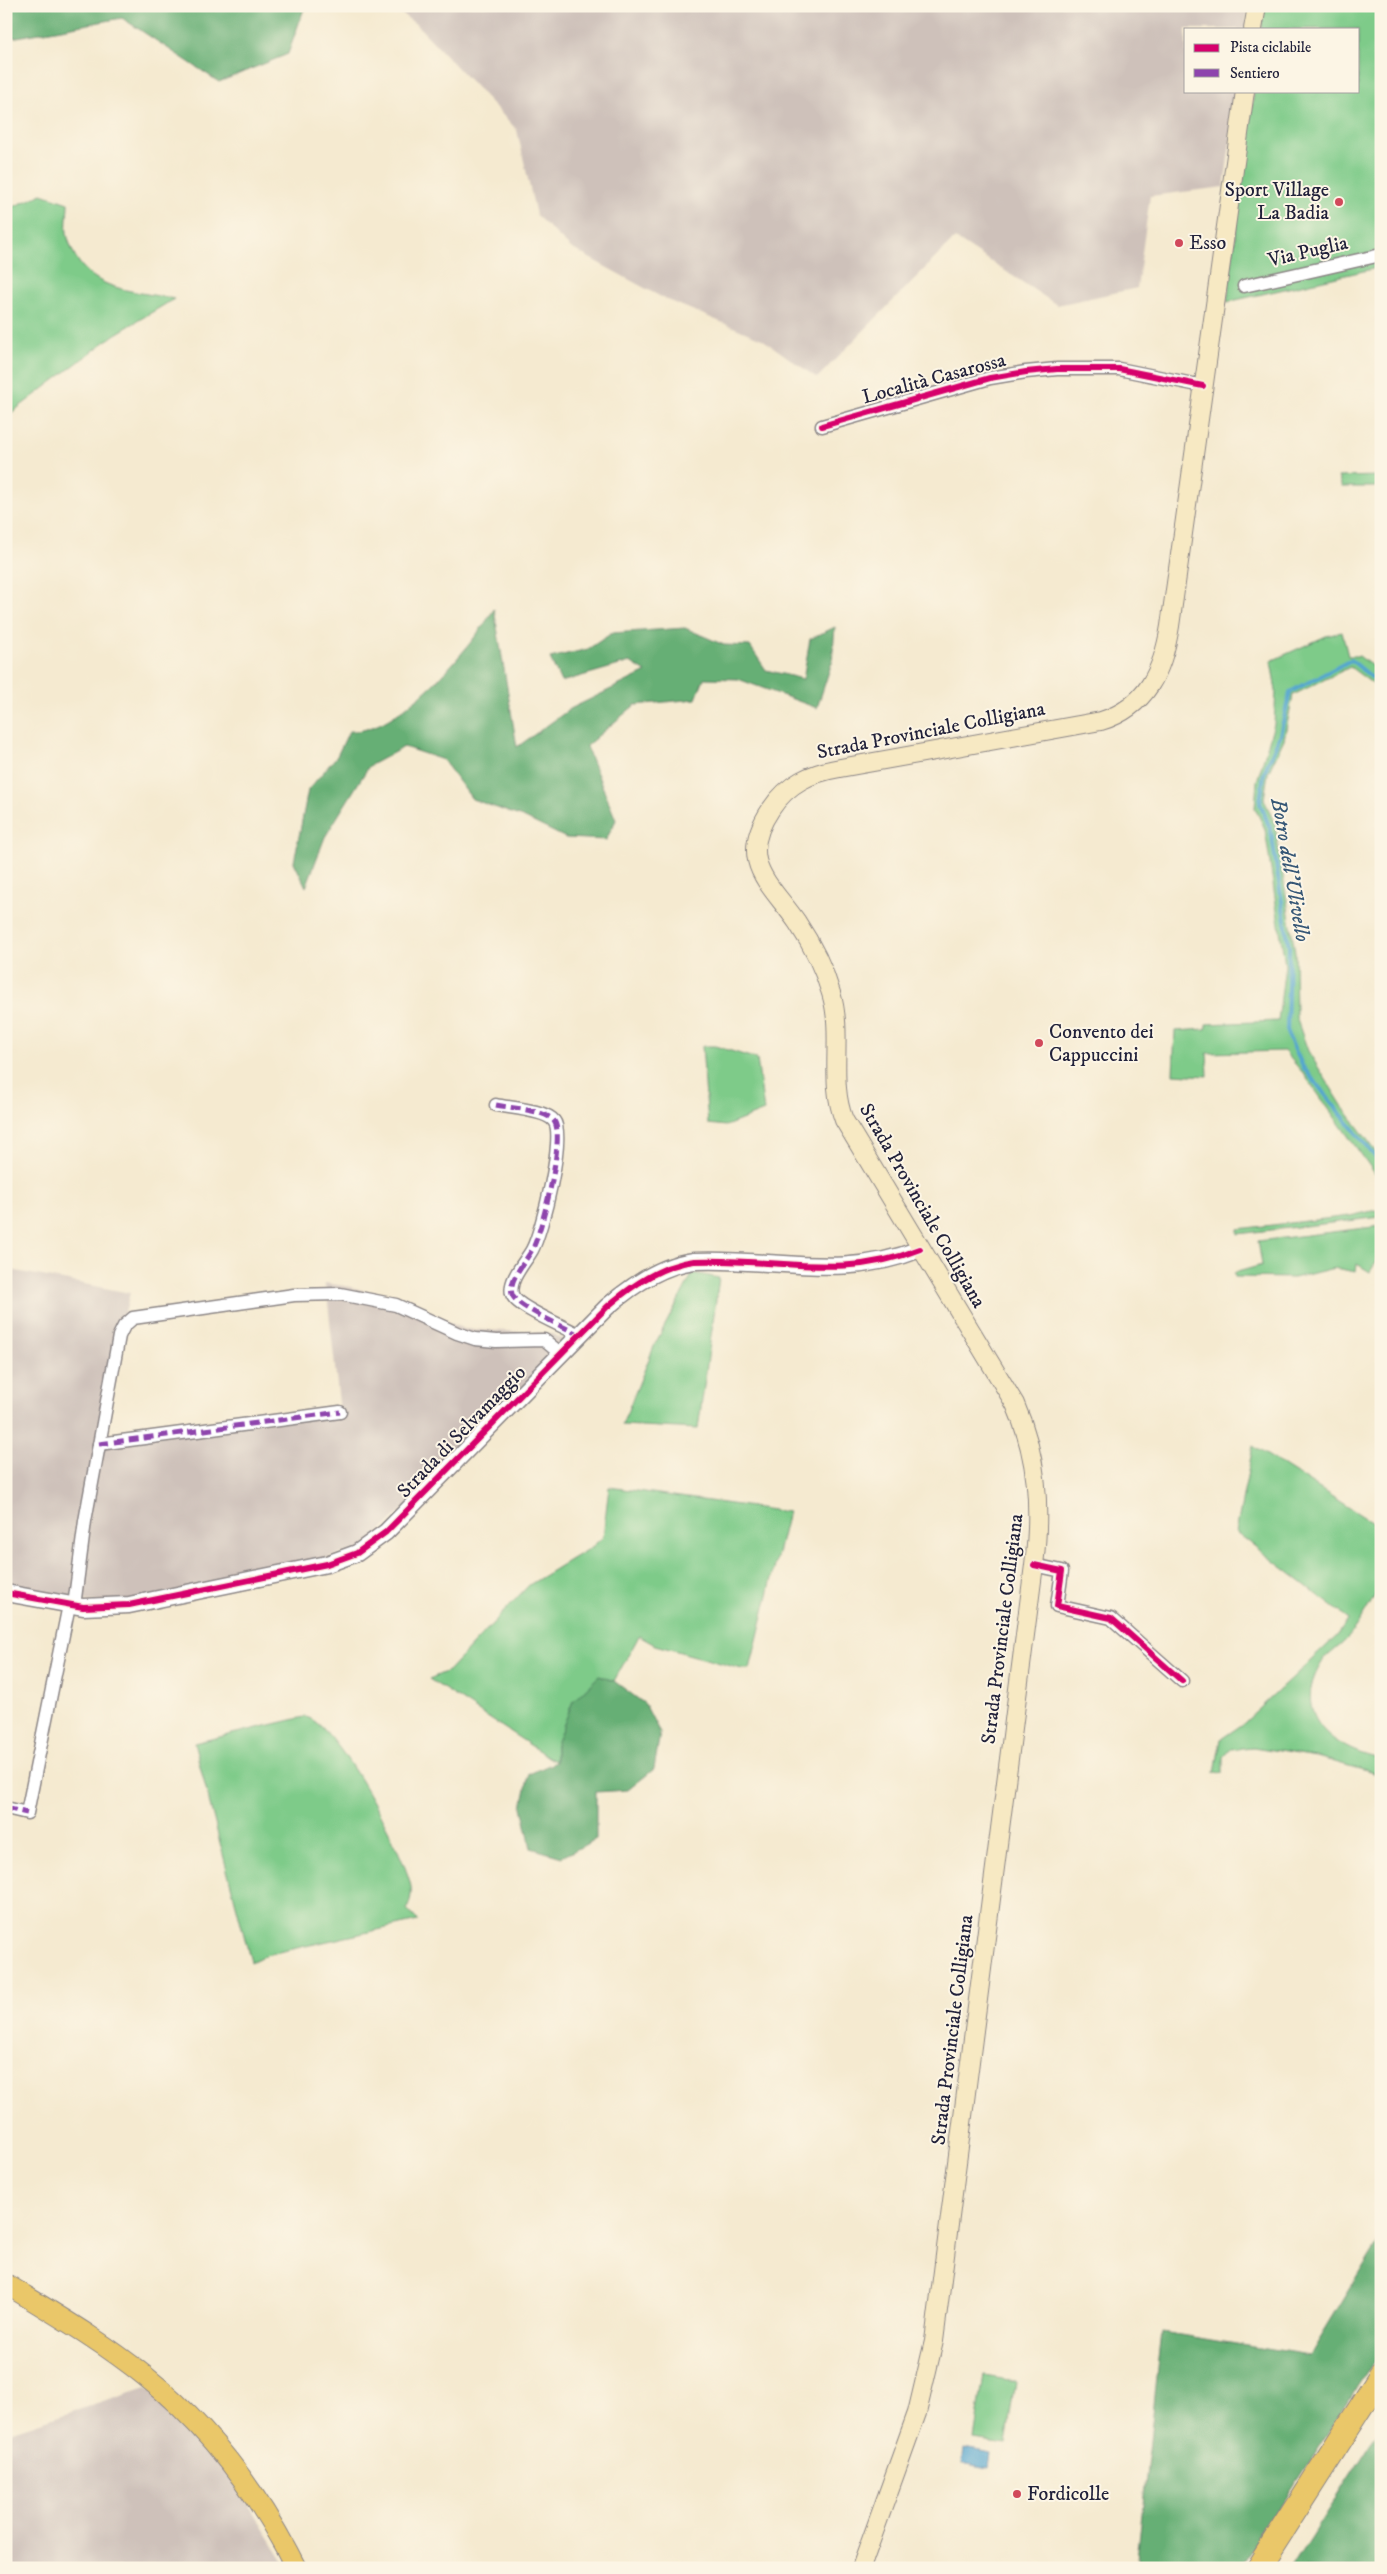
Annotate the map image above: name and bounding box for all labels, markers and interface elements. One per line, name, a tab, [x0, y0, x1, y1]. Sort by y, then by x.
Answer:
legend	[1184, 28, 1360, 92]
text: Pista ciclabile	[1230, 38, 1311, 57]
text: Sentiero	[1230, 64, 1280, 83]
place label: Sport Village La Badia	[1224, 178, 1330, 226]
marker: Sport Village La Badia	[1333, 196, 1345, 208]
place label: Esso	[1189, 231, 1226, 256]
street label: Via Puglia	[1265, 231, 1351, 274]
marker: Esso	[1173, 237, 1185, 249]
street label: Località Casarossa	[860, 348, 1009, 410]
street label: Strada Provinciale Colligiana	[815, 697, 1048, 765]
water label: Botro dell'Ulivello	[1264, 795, 1315, 944]
place label: Convento dei Cappuccini	[1049, 1020, 1154, 1068]
marker: Convento dei Cappuccini	[1033, 1037, 1045, 1049]
street label: Strada Provinciale Colligiana	[853, 1099, 991, 1313]
street label: Strada di Selvamaggio	[392, 1360, 532, 1504]
street label: Strada Provinciale Colligiana	[976, 1512, 1030, 1746]
street label: Strada Provinciale Colligiana	[926, 1913, 980, 2147]
place label: Fordicolle	[1027, 2482, 1109, 2507]
marker: Fordicolle	[1011, 2488, 1023, 2500]

